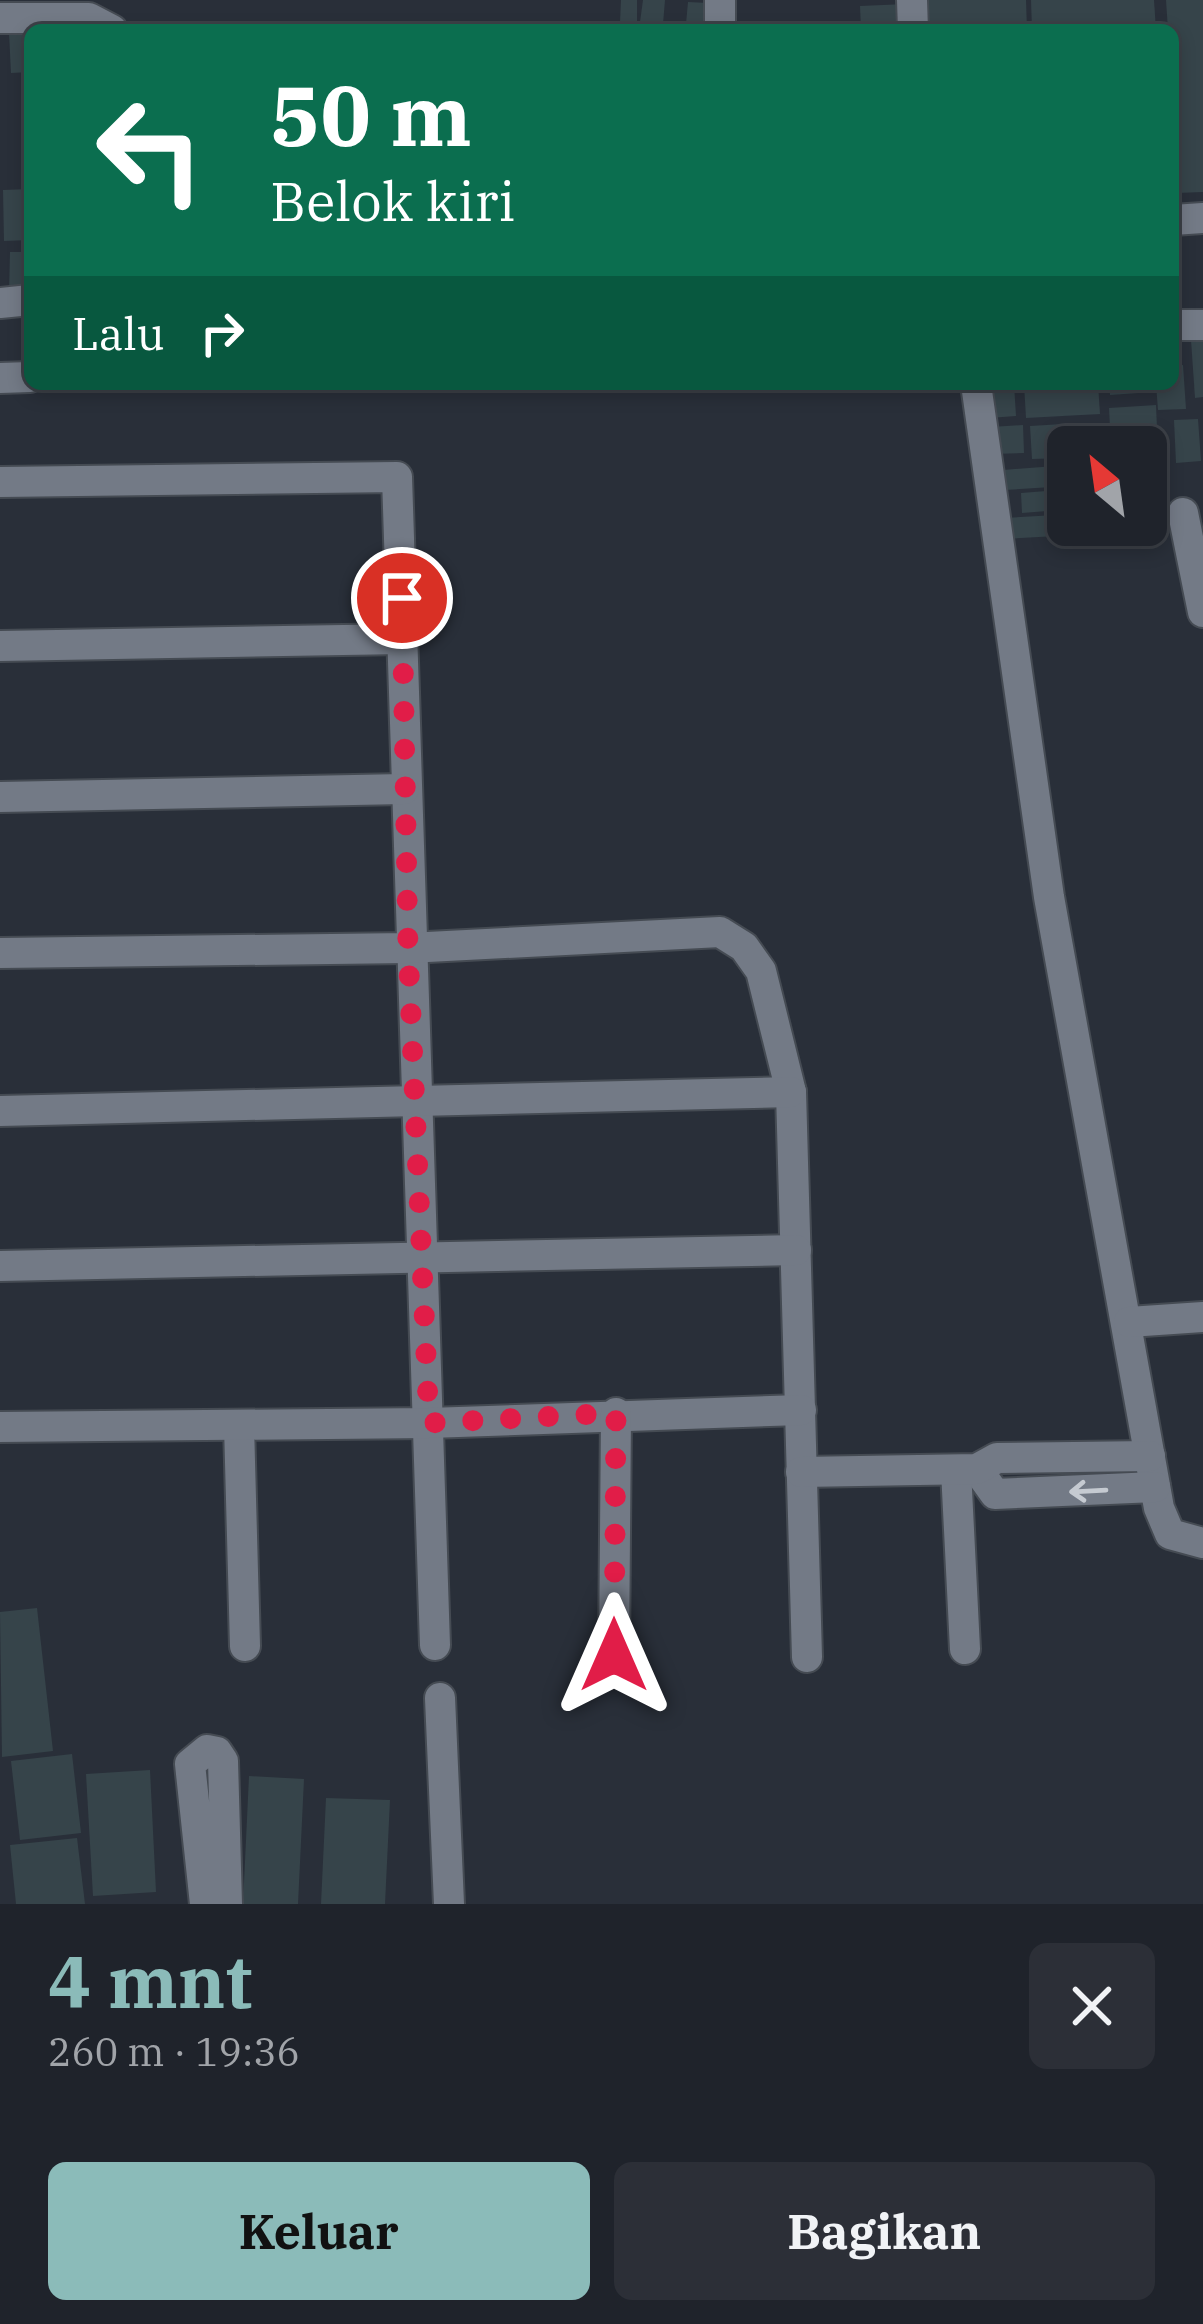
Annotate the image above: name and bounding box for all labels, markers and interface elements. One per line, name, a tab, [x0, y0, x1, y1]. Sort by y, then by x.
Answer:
text: 50 m	[270, 60, 472, 169]
icon: left	[72, 72, 228, 228]
text: Belok kiri	[270, 166, 515, 236]
icon: right	[189, 300, 255, 366]
text: Lalu	[72, 304, 165, 362]
north arrow	[1047, 426, 1167, 546]
map controls	[1047, 426, 1167, 546]
pin	[351, 547, 453, 649]
icon: arrive	[369, 565, 435, 631]
one-way arrow	[1069, 1480, 1108, 1503]
position arrow	[551, 1592, 677, 1718]
text: 4 mnt	[48, 1934, 252, 2028]
button: close	[1029, 1943, 1155, 2069]
text: 260 m · 19:36	[48, 2026, 300, 2077]
button: Keluar	[48, 2162, 590, 2300]
button: Bagikan	[614, 2162, 1155, 2300]

